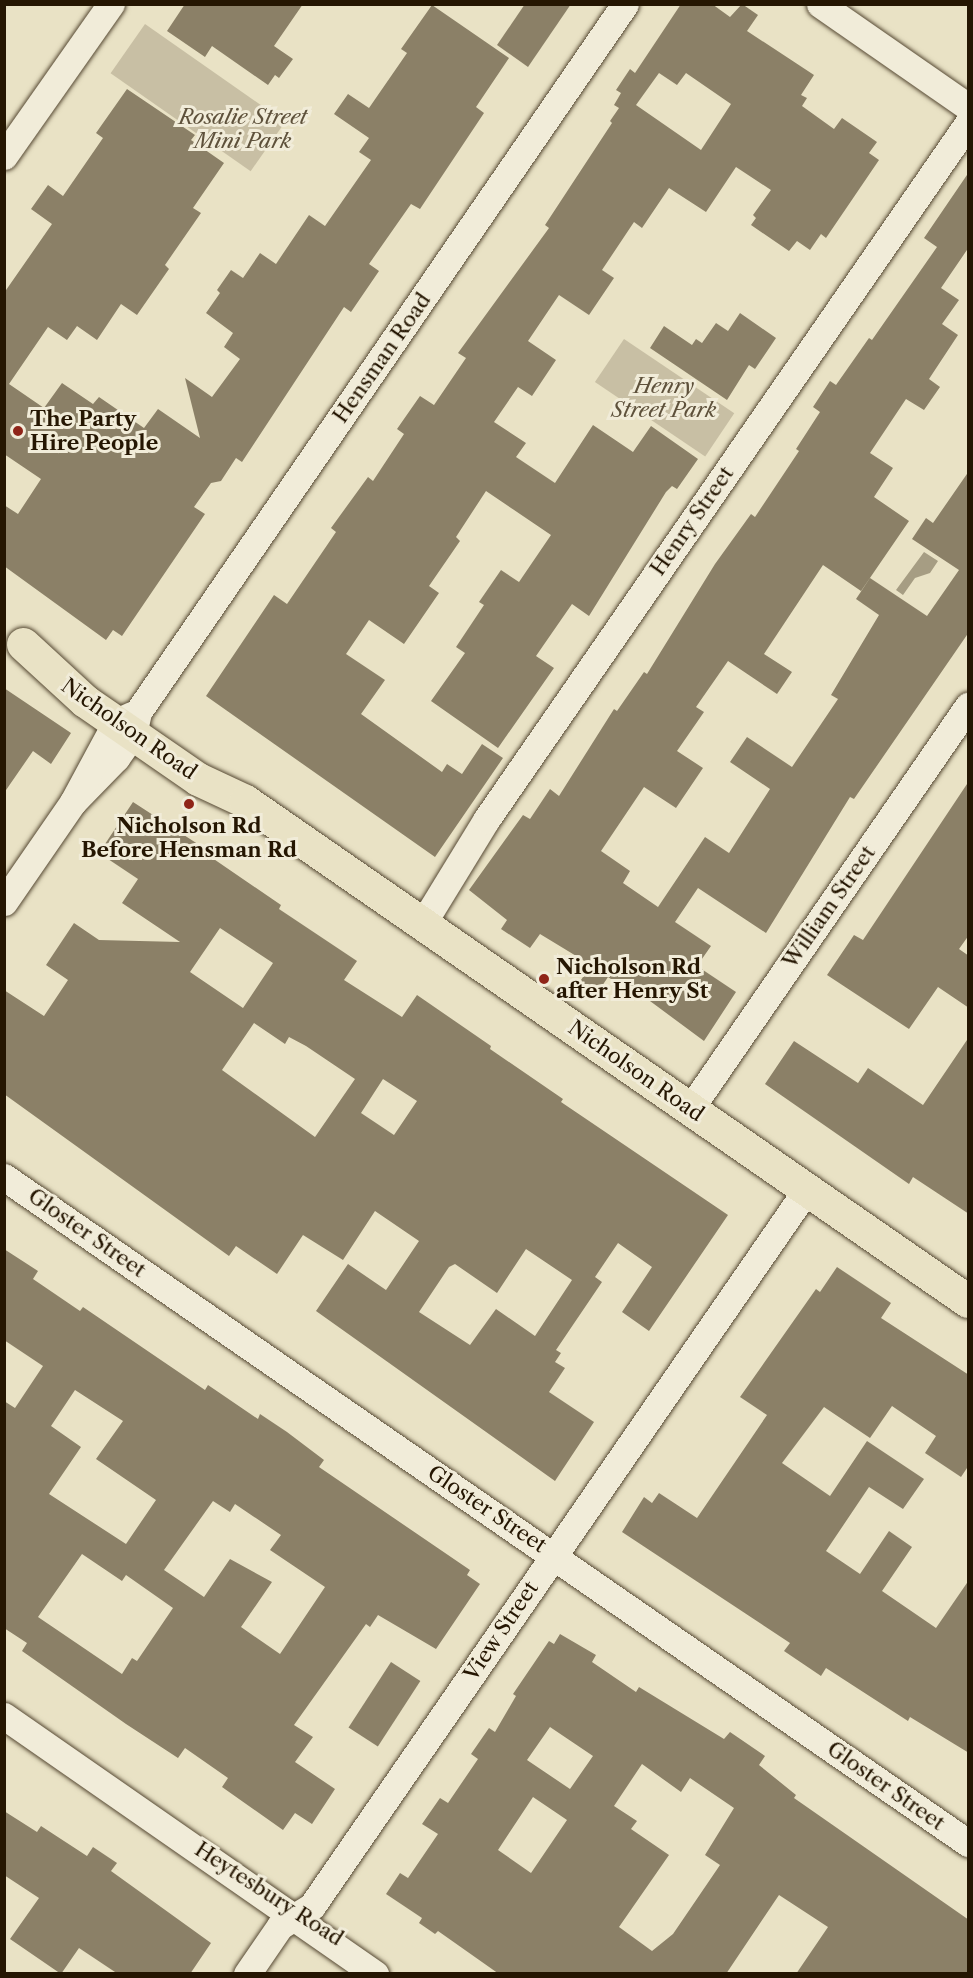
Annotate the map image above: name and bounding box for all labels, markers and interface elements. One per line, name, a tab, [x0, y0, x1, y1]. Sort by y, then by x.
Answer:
park label: Rosalie Street Mini Park	[179, 104, 307, 154]
street label: Hensman Road	[328, 288, 436, 428]
park label: Henry Street Park	[611, 373, 717, 423]
place label: The Party Hire People	[30, 406, 158, 456]
marker: The Party Hire People	[11, 424, 25, 438]
street label: Henry Street	[645, 461, 739, 581]
street label: Nicholson Road	[56, 673, 202, 785]
marker: Nicholson Rd Before Hensman Rd	[182, 797, 196, 811]
place label: Nicholson Rd Before Hensman Rd	[81, 813, 297, 863]
street label: William Street	[777, 841, 881, 973]
place label: Nicholson Rd after Henry St	[556, 954, 709, 1004]
marker: Nicholson Rd after Henry St	[537, 972, 551, 986]
street label: Nicholson Road	[563, 1015, 709, 1127]
street label: Gloster Street	[23, 1183, 151, 1283]
street label: Gloster Street	[423, 1460, 551, 1558]
street label: View Street	[458, 1576, 544, 1686]
street label: Gloster Street	[822, 1736, 950, 1836]
street label: Heytesbury Road	[190, 1836, 348, 1952]

